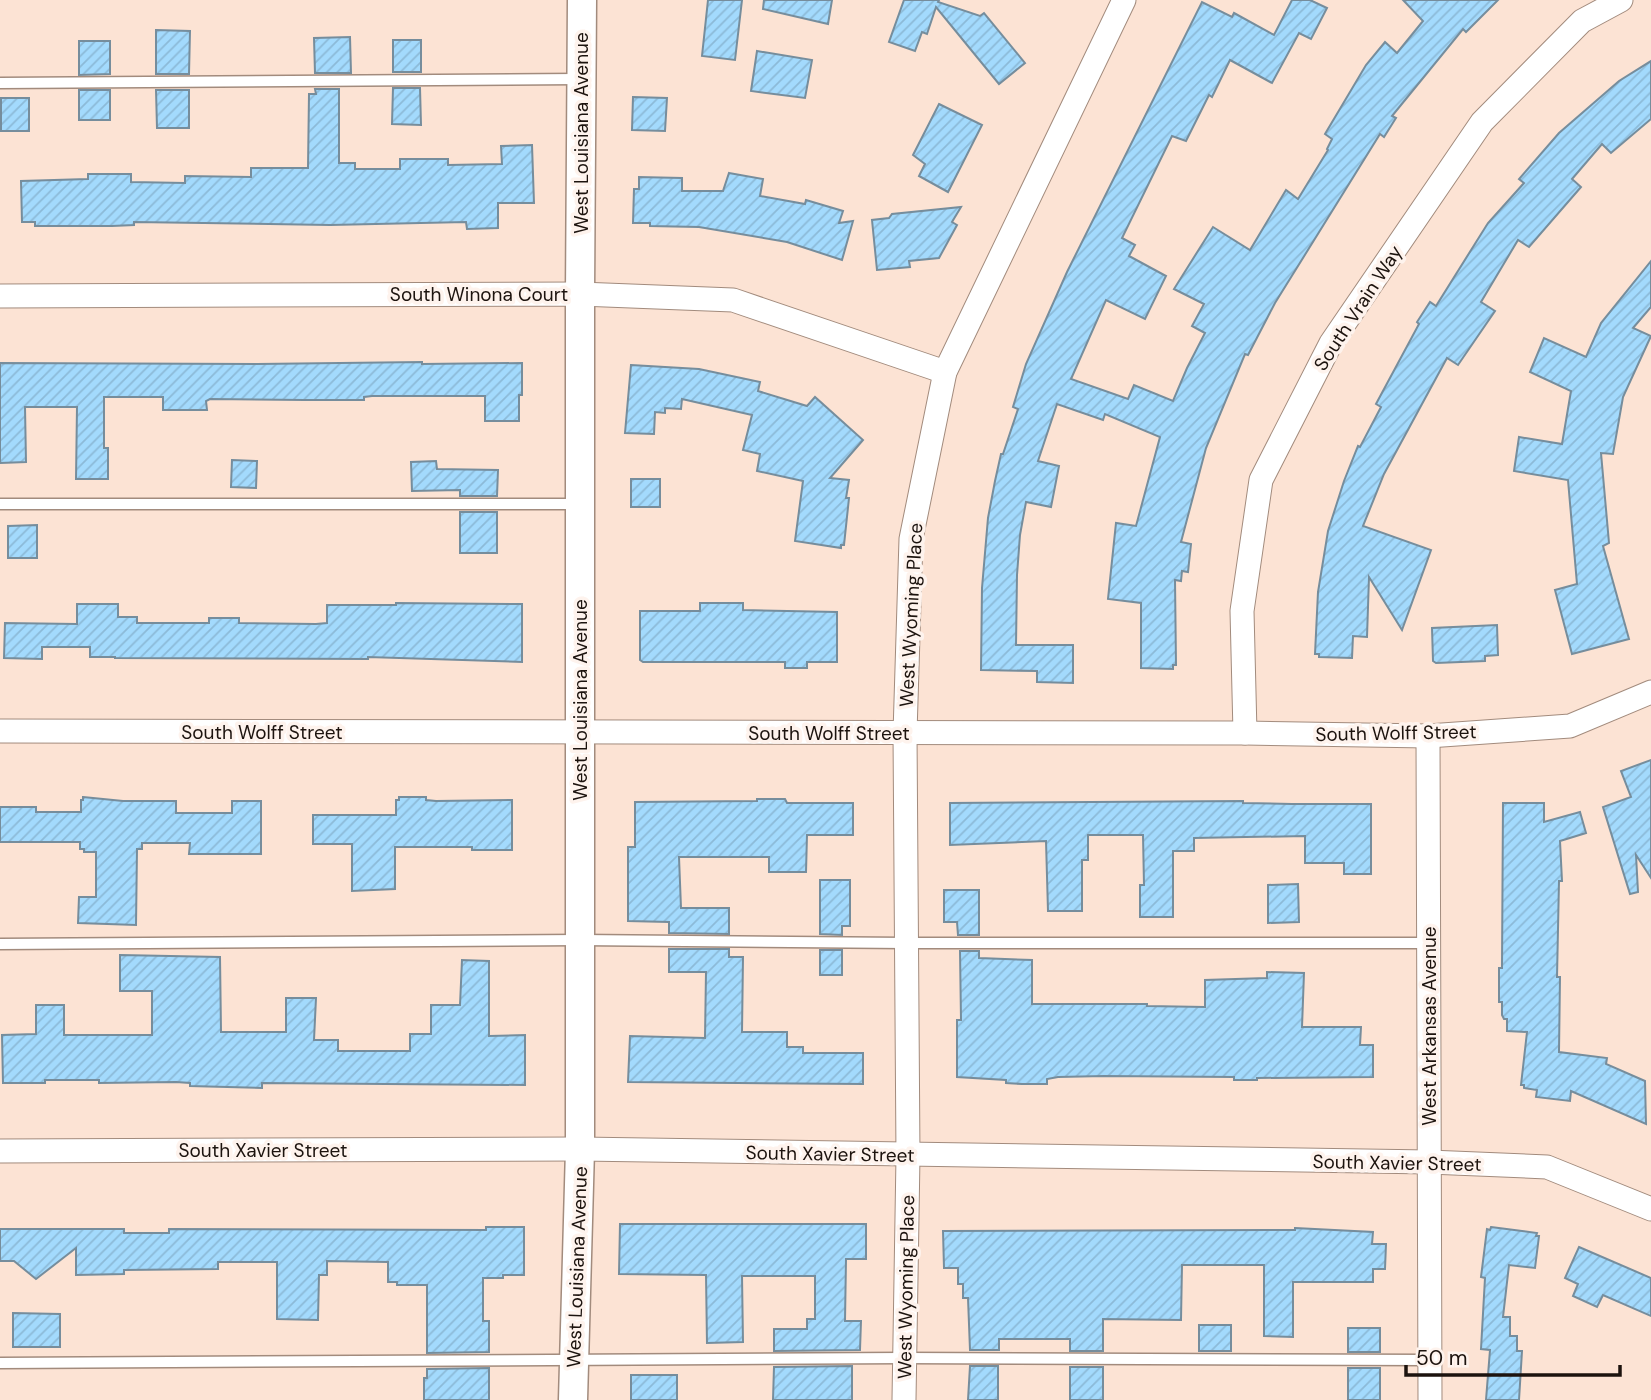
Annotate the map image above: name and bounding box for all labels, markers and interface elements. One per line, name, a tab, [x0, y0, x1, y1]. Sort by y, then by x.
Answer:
street label: West Louisiana Avenue	[569, 32, 594, 234]
street label: South Vrain Way	[1308, 240, 1408, 376]
street label: South Winona Court	[390, 282, 568, 307]
street label: West Wyoming Place	[894, 522, 928, 708]
street label: West Louisiana Avenue	[568, 599, 593, 801]
street label: South Wolff Street	[1315, 719, 1477, 747]
street label: South Wolff Street	[181, 720, 343, 745]
street label: South Wolff Street	[748, 721, 910, 746]
street label: West Arkansas Avenue	[1417, 926, 1442, 1126]
street label: South Xavier Street	[179, 1138, 347, 1163]
street label: South Xavier Street	[745, 1140, 915, 1168]
street label: South Xavier Street	[1312, 1149, 1482, 1177]
street label: West Louisiana Avenue	[561, 1166, 593, 1368]
street label: West Wyoming Place	[892, 1195, 920, 1379]
scale bar	[1406, 1334, 1620, 1378]
text: 50 m	[1416, 1344, 1467, 1372]

